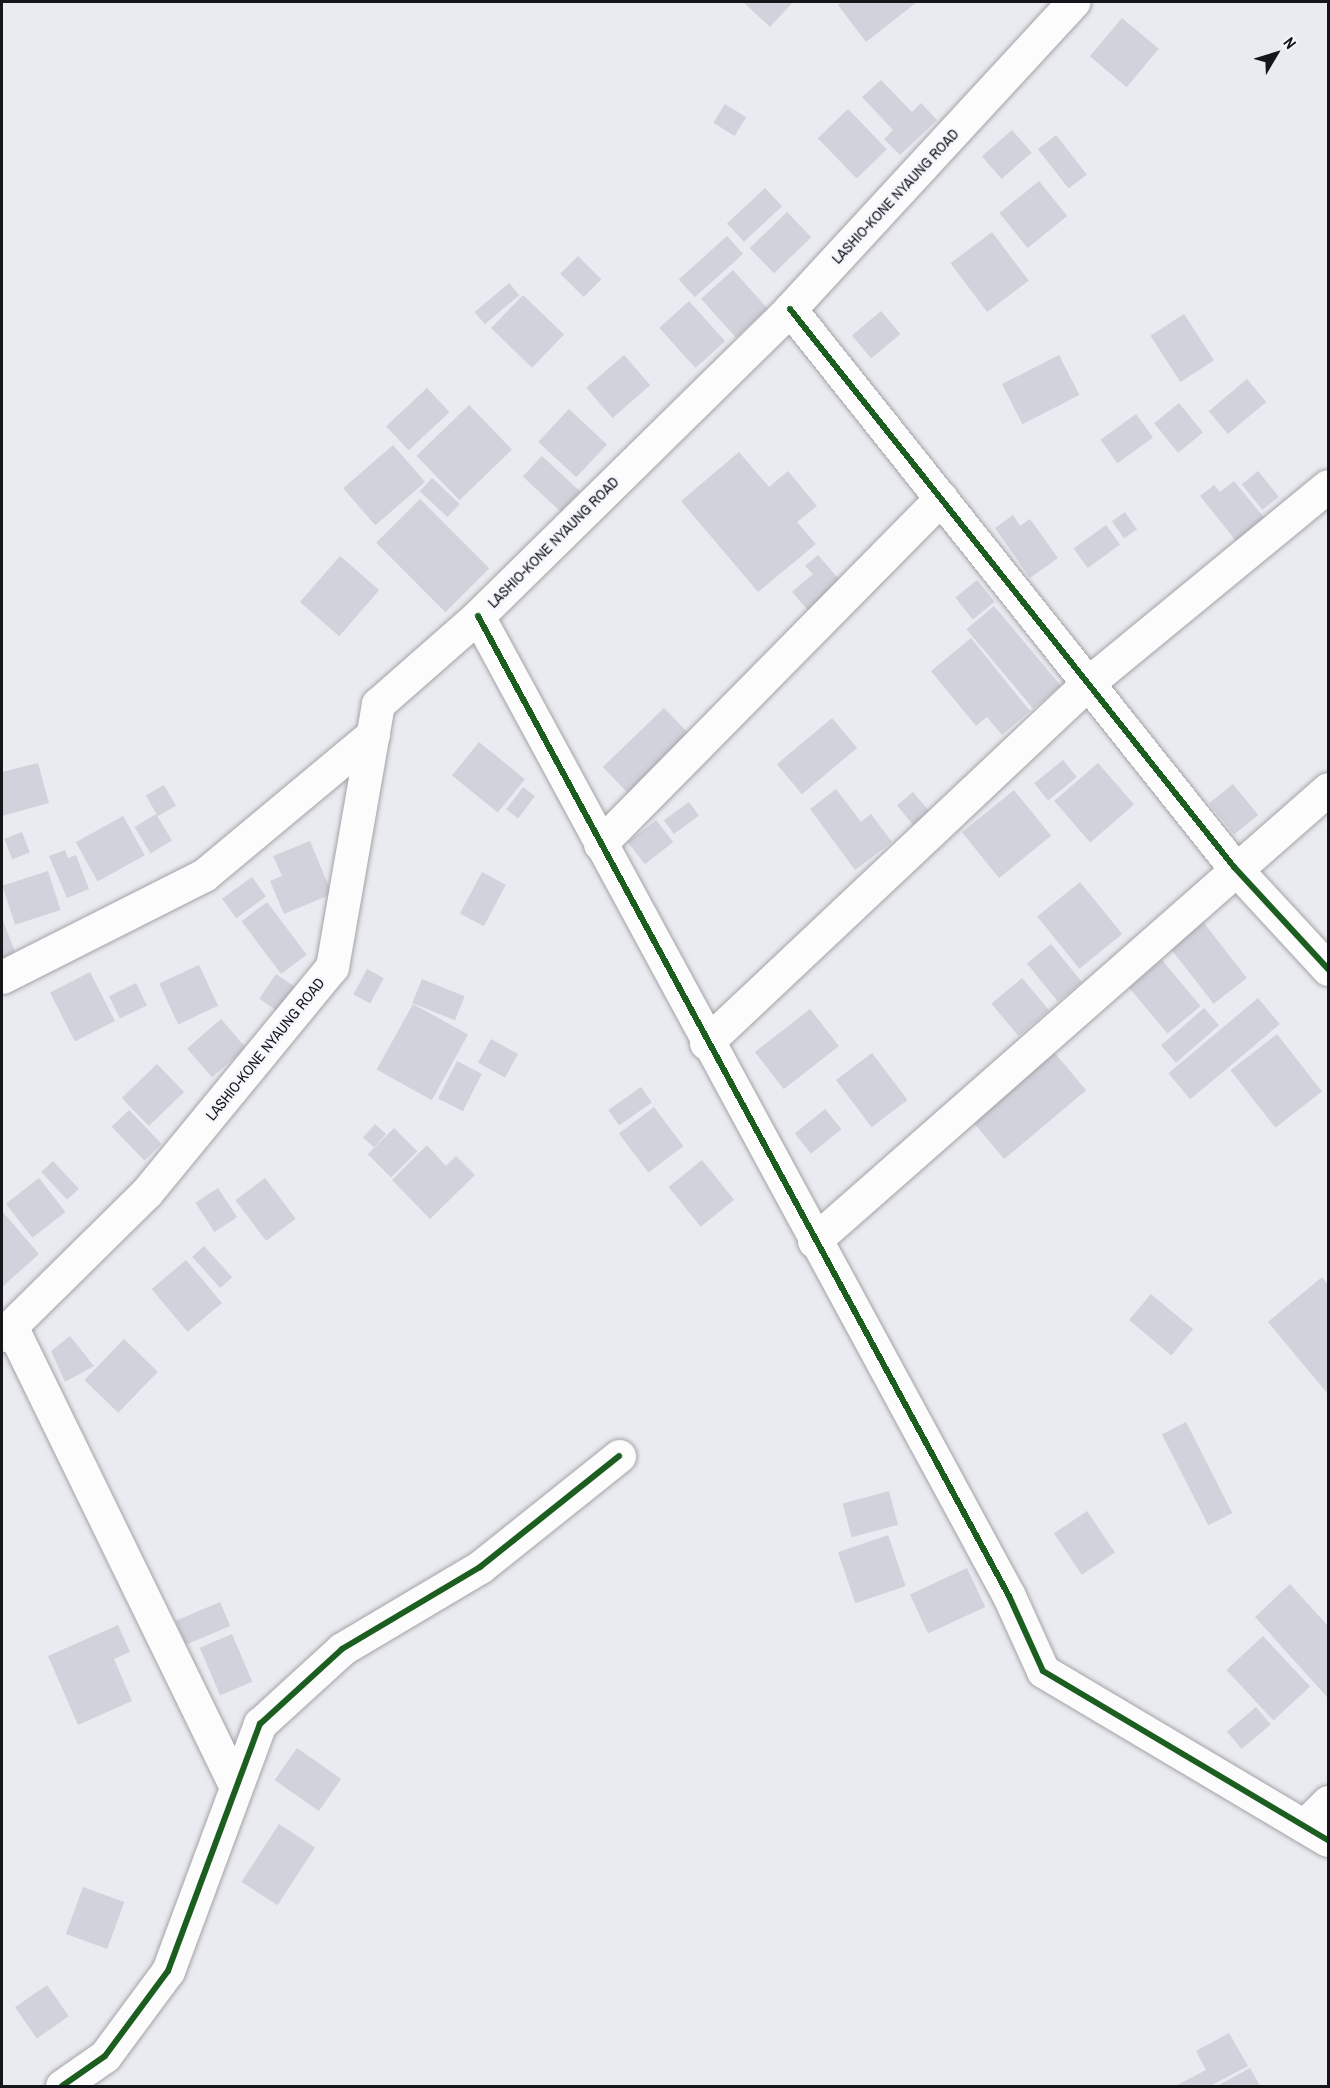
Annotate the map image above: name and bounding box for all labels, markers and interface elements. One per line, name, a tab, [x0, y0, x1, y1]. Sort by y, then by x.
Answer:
north arrow	[1246, 24, 1306, 84]
text: N	[1279, 32, 1302, 53]
street label: LASHIO-KONE NYAUNG ROAD	[828, 125, 962, 267]
street label: LASHIO-KONE NYAUNG ROAD	[484, 473, 622, 611]
street label: LASHIO-KONE NYAUNG ROAD	[202, 974, 328, 1124]

